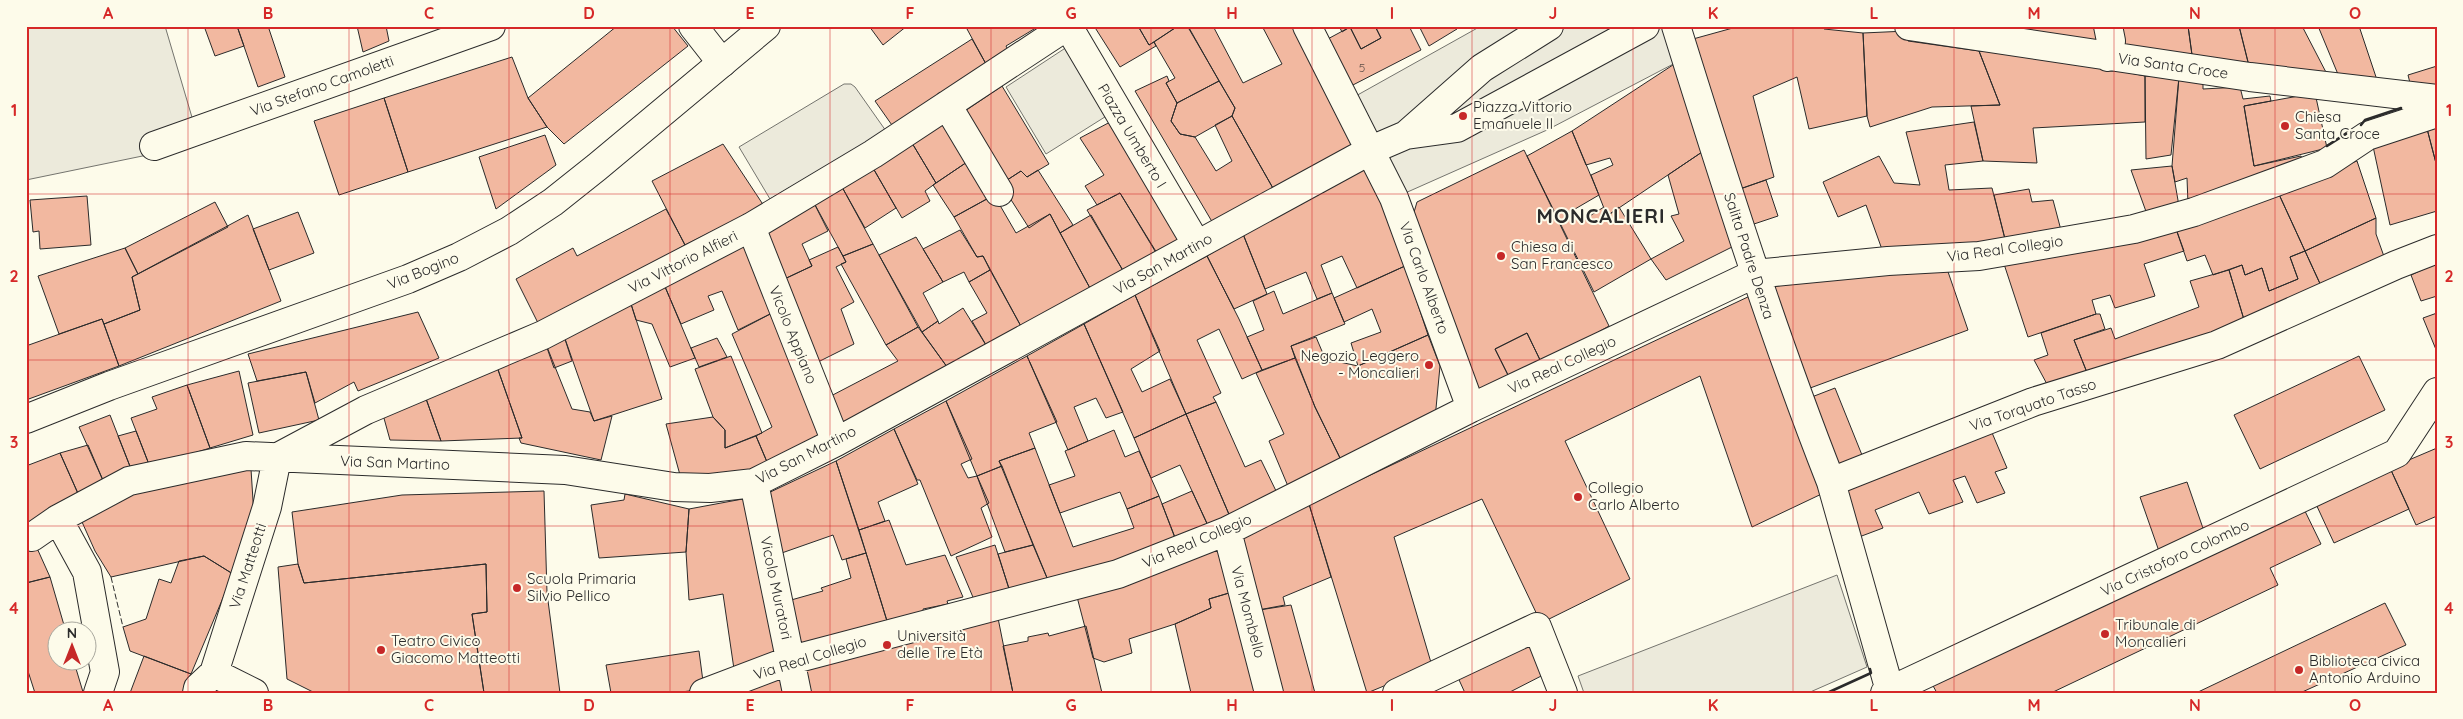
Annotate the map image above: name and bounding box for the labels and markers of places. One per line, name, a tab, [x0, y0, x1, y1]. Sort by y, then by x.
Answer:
place label: Piazza Vittorio Emanuele II	[1473, 97, 1572, 133]
place label: Chiesa Santa Croce	[2295, 107, 2380, 143]
marker: Piazza Vittorio Emanuele II	[1457, 110, 1469, 122]
marker: Chiesa Santa Croce	[2279, 120, 2291, 132]
place label: Chiesa di San Francesco	[1511, 237, 1613, 273]
marker: Chiesa di San Francesco	[1495, 250, 1507, 262]
place label: Negozio Leggero - Moncalieri	[1300, 346, 1419, 382]
marker: Negozio Leggero - Moncalieri	[1423, 359, 1435, 371]
place label: Collegio Carlo Alberto	[1588, 478, 1680, 514]
marker: Collegio Carlo Alberto	[1572, 491, 1584, 503]
place label: Scuola Primaria Silvio Pellico	[527, 569, 636, 605]
marker: Scuola Primaria Silvio Pellico	[511, 582, 523, 594]
place label: Tribunale di Moncalieri	[2115, 615, 2196, 651]
place label: Università delle Tre Età	[897, 626, 983, 662]
marker: Tribunale di Moncalieri	[2099, 628, 2111, 640]
place label: Teatro Civico Giacomo Matteotti	[391, 631, 520, 667]
marker: Università delle Tre Età	[881, 639, 893, 651]
marker: Teatro Civico Giacomo Matteotti	[375, 644, 387, 656]
place label: Biblioteca civica Antonio Arduino	[2309, 651, 2420, 687]
marker: Biblioteca civica Antonio Arduino	[2293, 664, 2305, 676]

